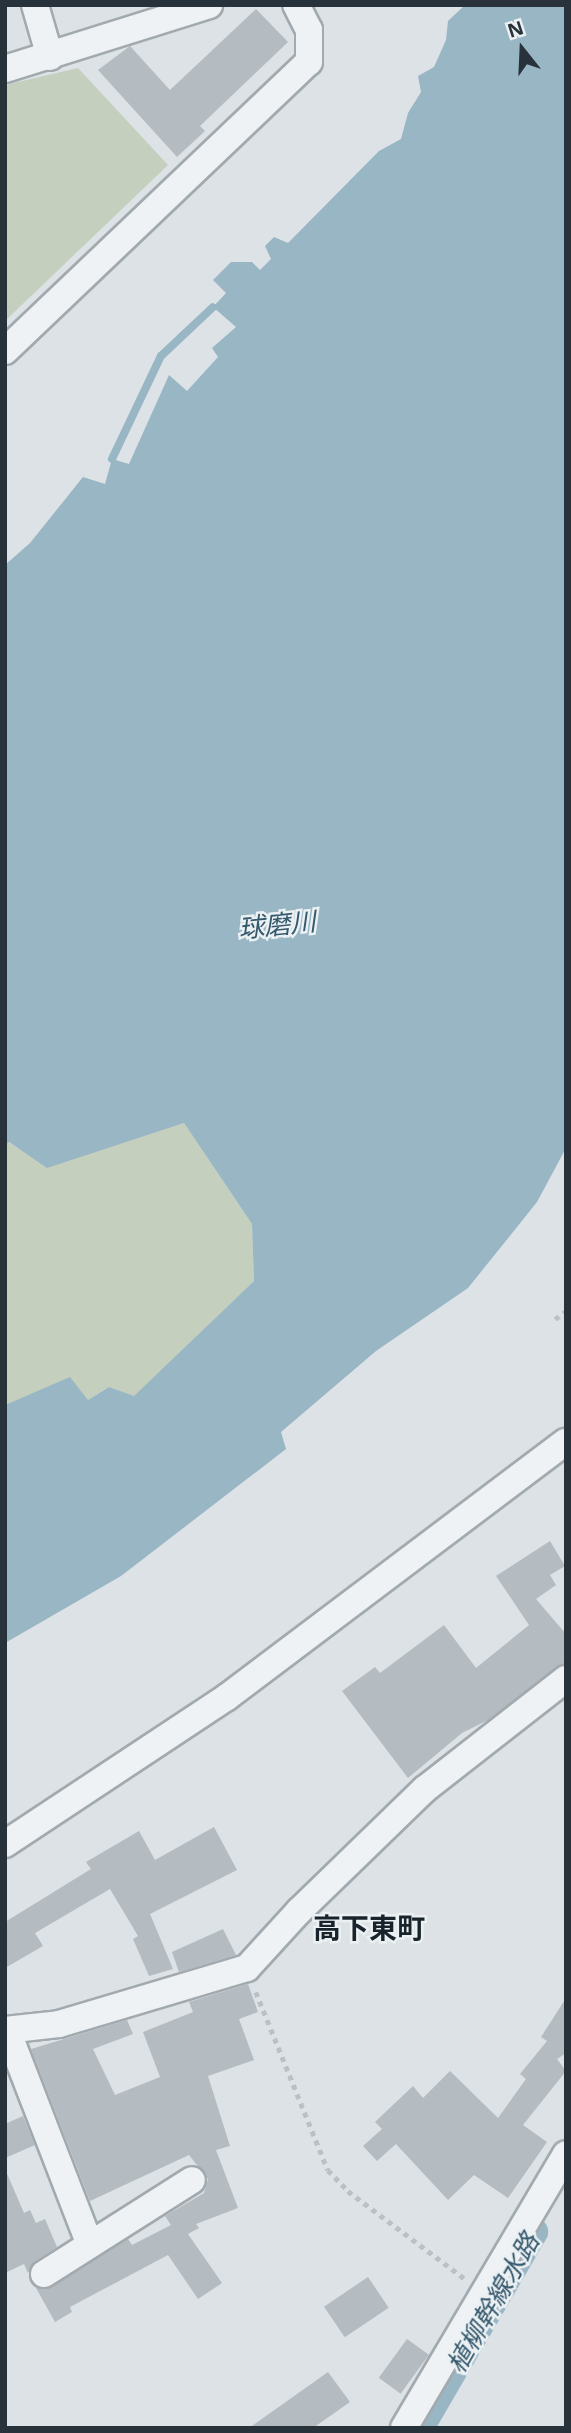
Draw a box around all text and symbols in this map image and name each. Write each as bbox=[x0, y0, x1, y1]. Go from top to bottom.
north arrow bbox=[487, 14, 557, 84]
text: N bbox=[504, 14, 527, 44]
water label: 球磨川 bbox=[237, 905, 317, 945]
district label: 高下東町 bbox=[313, 1910, 425, 1944]
water label: 植柳幹線水路 bbox=[440, 2228, 546, 2378]

